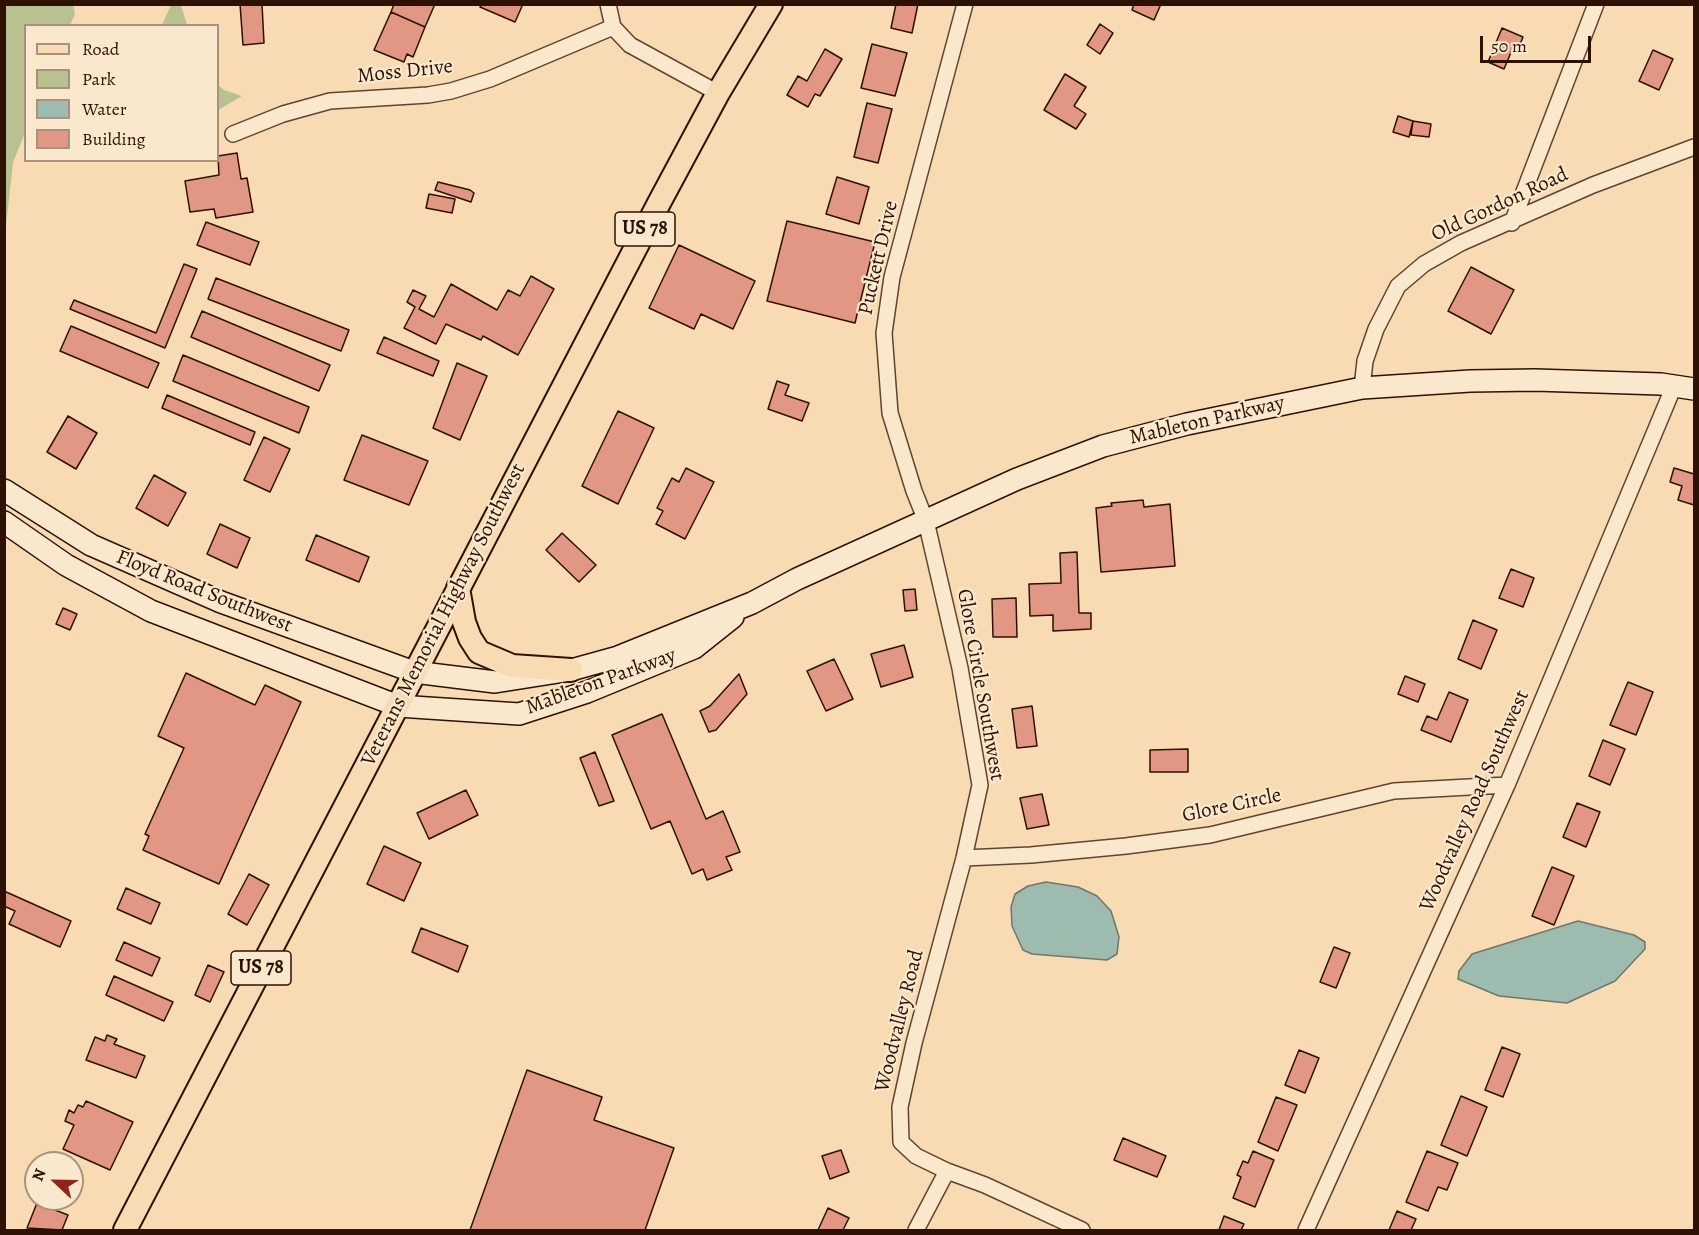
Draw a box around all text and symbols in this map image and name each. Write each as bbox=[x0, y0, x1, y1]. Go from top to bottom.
legend bbox=[24, 24, 219, 162]
scale bar bbox=[1483, 24, 1594, 62]
text: 50 m bbox=[1491, 34, 1527, 58]
text: Road bbox=[82, 37, 119, 61]
street label: Moss Drive bbox=[356, 54, 454, 90]
text: Park bbox=[82, 67, 116, 91]
text: Water bbox=[82, 97, 127, 121]
text: Building bbox=[82, 127, 146, 151]
street label: Old Gordon Road bbox=[1428, 162, 1572, 248]
street label: Puckett Drive bbox=[854, 198, 904, 318]
road number: US 78 bbox=[615, 212, 675, 246]
street label: Mableton Parkway bbox=[1127, 391, 1287, 451]
street label: Veterans Memorial Highway Southwest bbox=[356, 459, 532, 771]
street label: Floyd Road Southwest bbox=[112, 545, 296, 639]
street label: Glore Circle Southwest bbox=[951, 587, 1009, 783]
street label: Mableton Parkway bbox=[522, 643, 680, 721]
street label: Woodvalley Road Southwest bbox=[1415, 686, 1535, 916]
street label: Glore Circle bbox=[1180, 783, 1284, 829]
street label: Woodvalley Road bbox=[870, 947, 930, 1095]
road number: US 78 bbox=[231, 951, 291, 985]
north arrow bbox=[24, 1151, 84, 1211]
text: N bbox=[27, 1165, 52, 1185]

